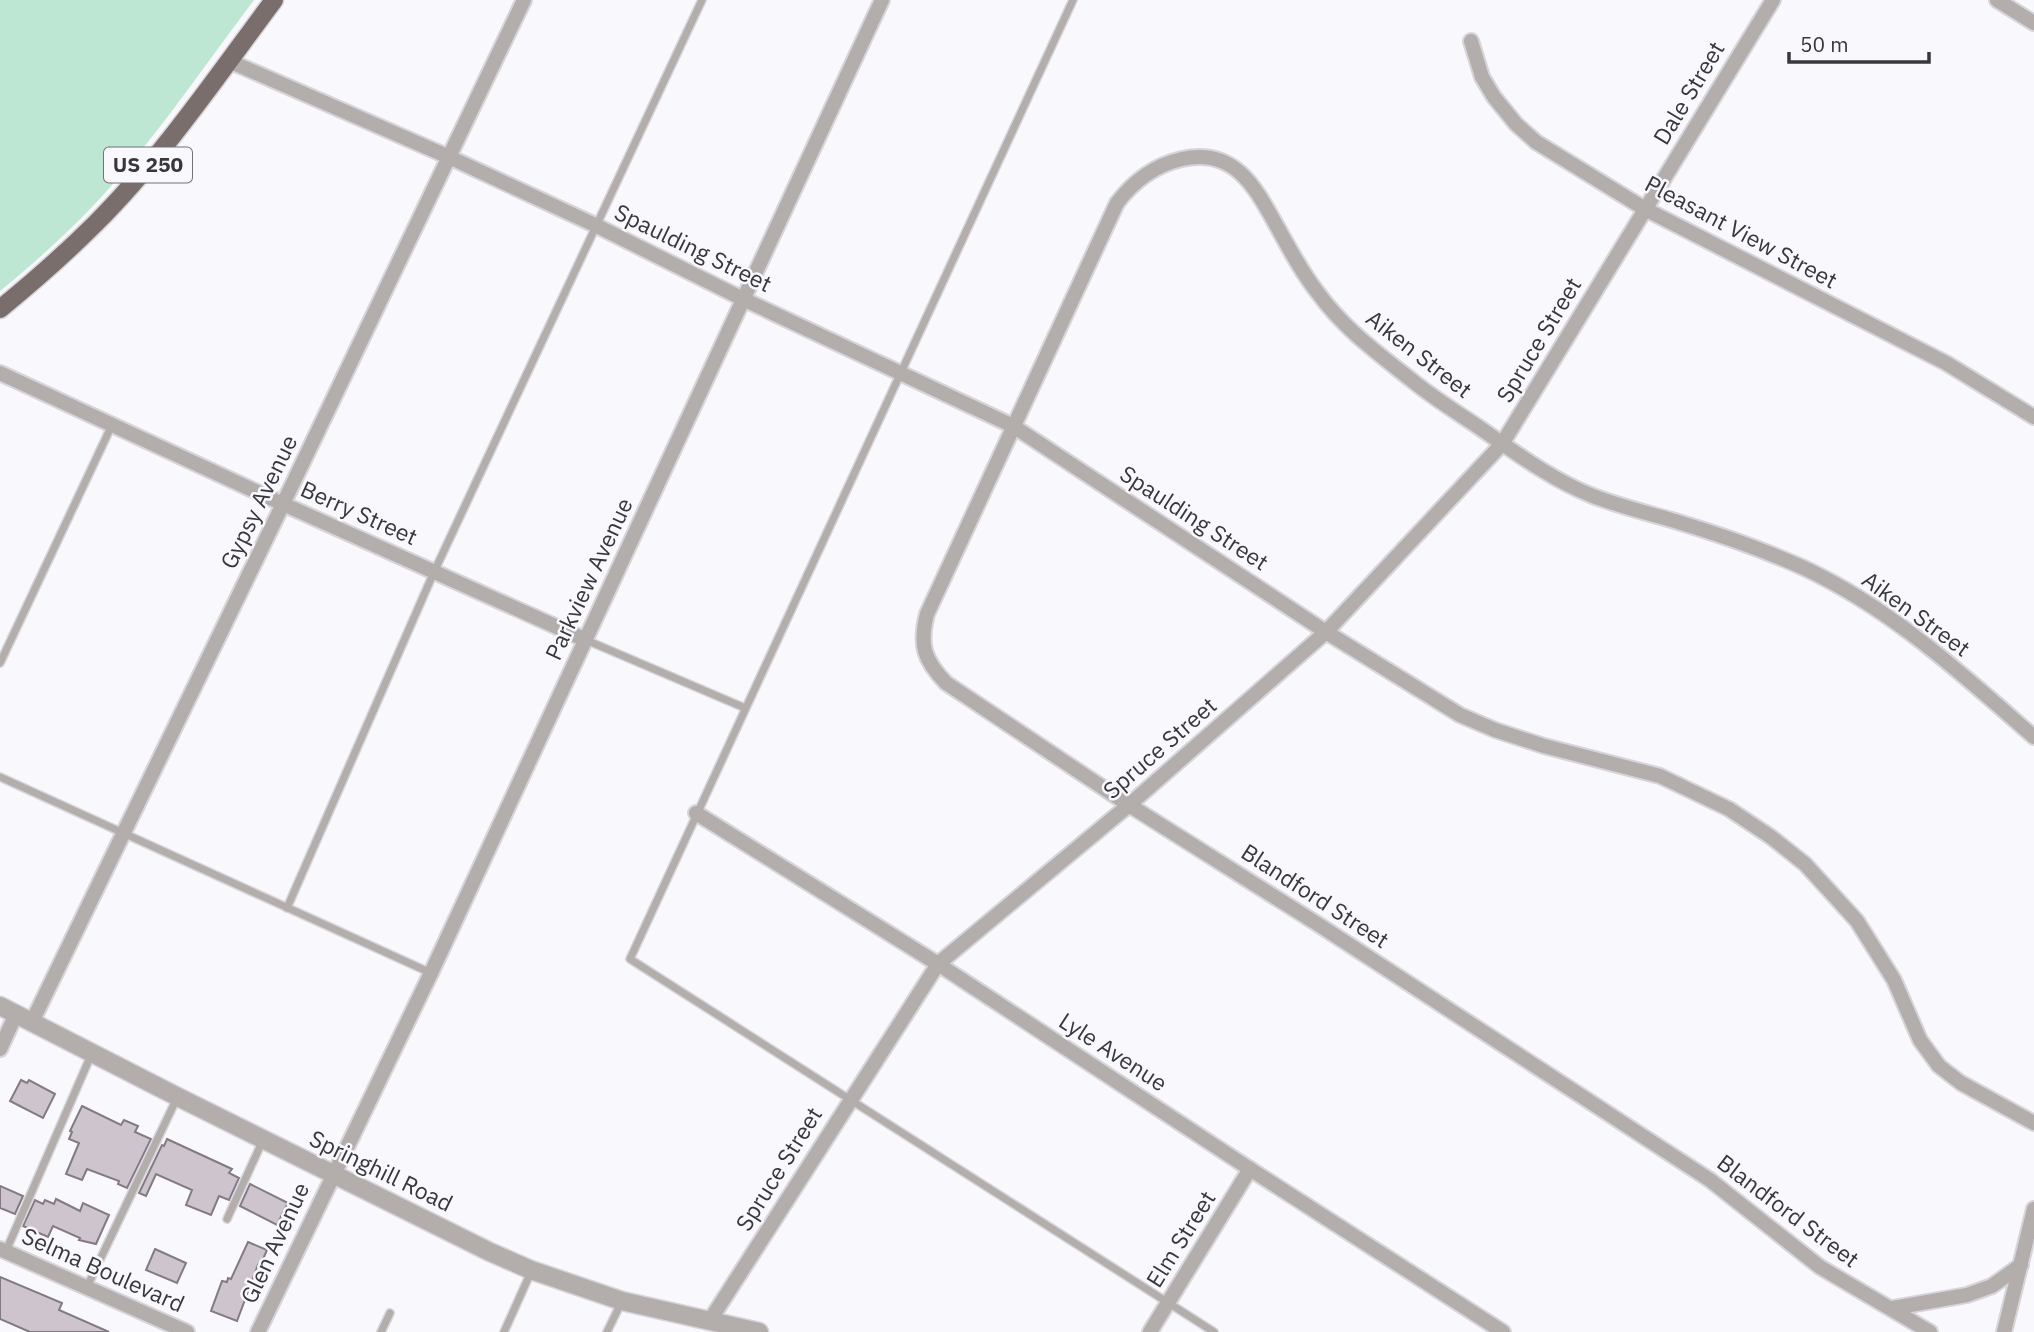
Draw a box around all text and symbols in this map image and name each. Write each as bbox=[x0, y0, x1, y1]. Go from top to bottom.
scale bar bbox=[1789, 21, 1929, 65]
text: 50 m bbox=[1800, 30, 1849, 58]
street label: Dale Street bbox=[1646, 35, 1731, 150]
road number: US 250 bbox=[104, 148, 192, 182]
street label: Pleasant View Street bbox=[1640, 168, 1843, 295]
street label: Spaulding Street bbox=[610, 196, 777, 298]
street label: Spruce Street bbox=[1489, 271, 1587, 408]
street label: Aiken Street bbox=[1361, 302, 1479, 404]
street label: Gypsy Avenue bbox=[213, 430, 303, 573]
street label: Spaulding Street bbox=[1115, 458, 1274, 576]
street label: Berry Street bbox=[296, 473, 422, 551]
street label: Parkview Avenue bbox=[537, 493, 639, 665]
street label: Aiken Street bbox=[1857, 564, 1977, 662]
street label: Spruce Street bbox=[1096, 690, 1222, 805]
street label: Blandford Street bbox=[1236, 836, 1395, 954]
street label: Lyle Avenue bbox=[1054, 1005, 1173, 1097]
street label: Spruce Street bbox=[728, 1101, 828, 1236]
street label: Springhill Road bbox=[305, 1123, 458, 1218]
street label: Blandford Street bbox=[1712, 1147, 1866, 1273]
street label: Glen Avenue bbox=[233, 1177, 315, 1308]
street label: Elm Street bbox=[1139, 1185, 1222, 1292]
street label: Selma Boulevard bbox=[17, 1220, 189, 1318]

